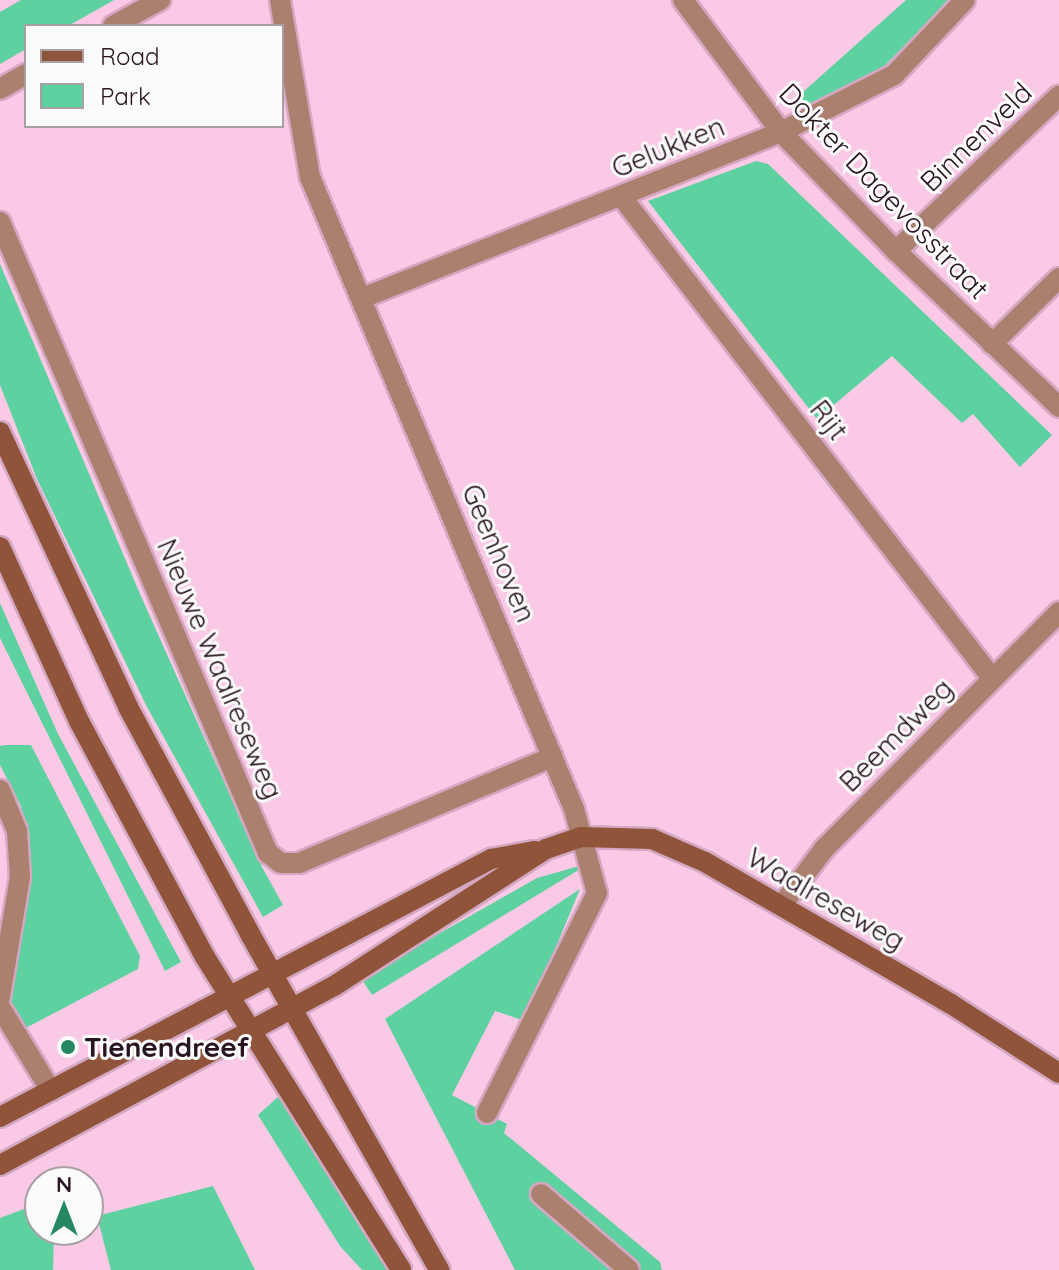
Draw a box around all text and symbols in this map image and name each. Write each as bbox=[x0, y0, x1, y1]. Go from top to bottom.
legend bbox=[24, 24, 284, 128]
text: Road bbox=[100, 41, 160, 71]
street label: Dokter Dagevosstraat bbox=[772, 76, 996, 306]
street label: Binnenveld bbox=[913, 76, 1039, 198]
text: Park bbox=[100, 81, 151, 111]
street label: Gelukken bbox=[607, 109, 729, 185]
street label: Rijt bbox=[803, 393, 855, 447]
street label: Geenhoven bbox=[455, 479, 543, 627]
street label: Nieuwe Waalreseweg bbox=[150, 534, 290, 804]
street label: Beemdweg bbox=[832, 671, 960, 799]
street label: Waalreseweg bbox=[741, 840, 911, 958]
place label: Tienendreef bbox=[84, 1030, 249, 1064]
marker: Tienendreef bbox=[59, 1038, 77, 1056]
north arrow bbox=[24, 1166, 104, 1246]
text: N bbox=[56, 1170, 72, 1198]

